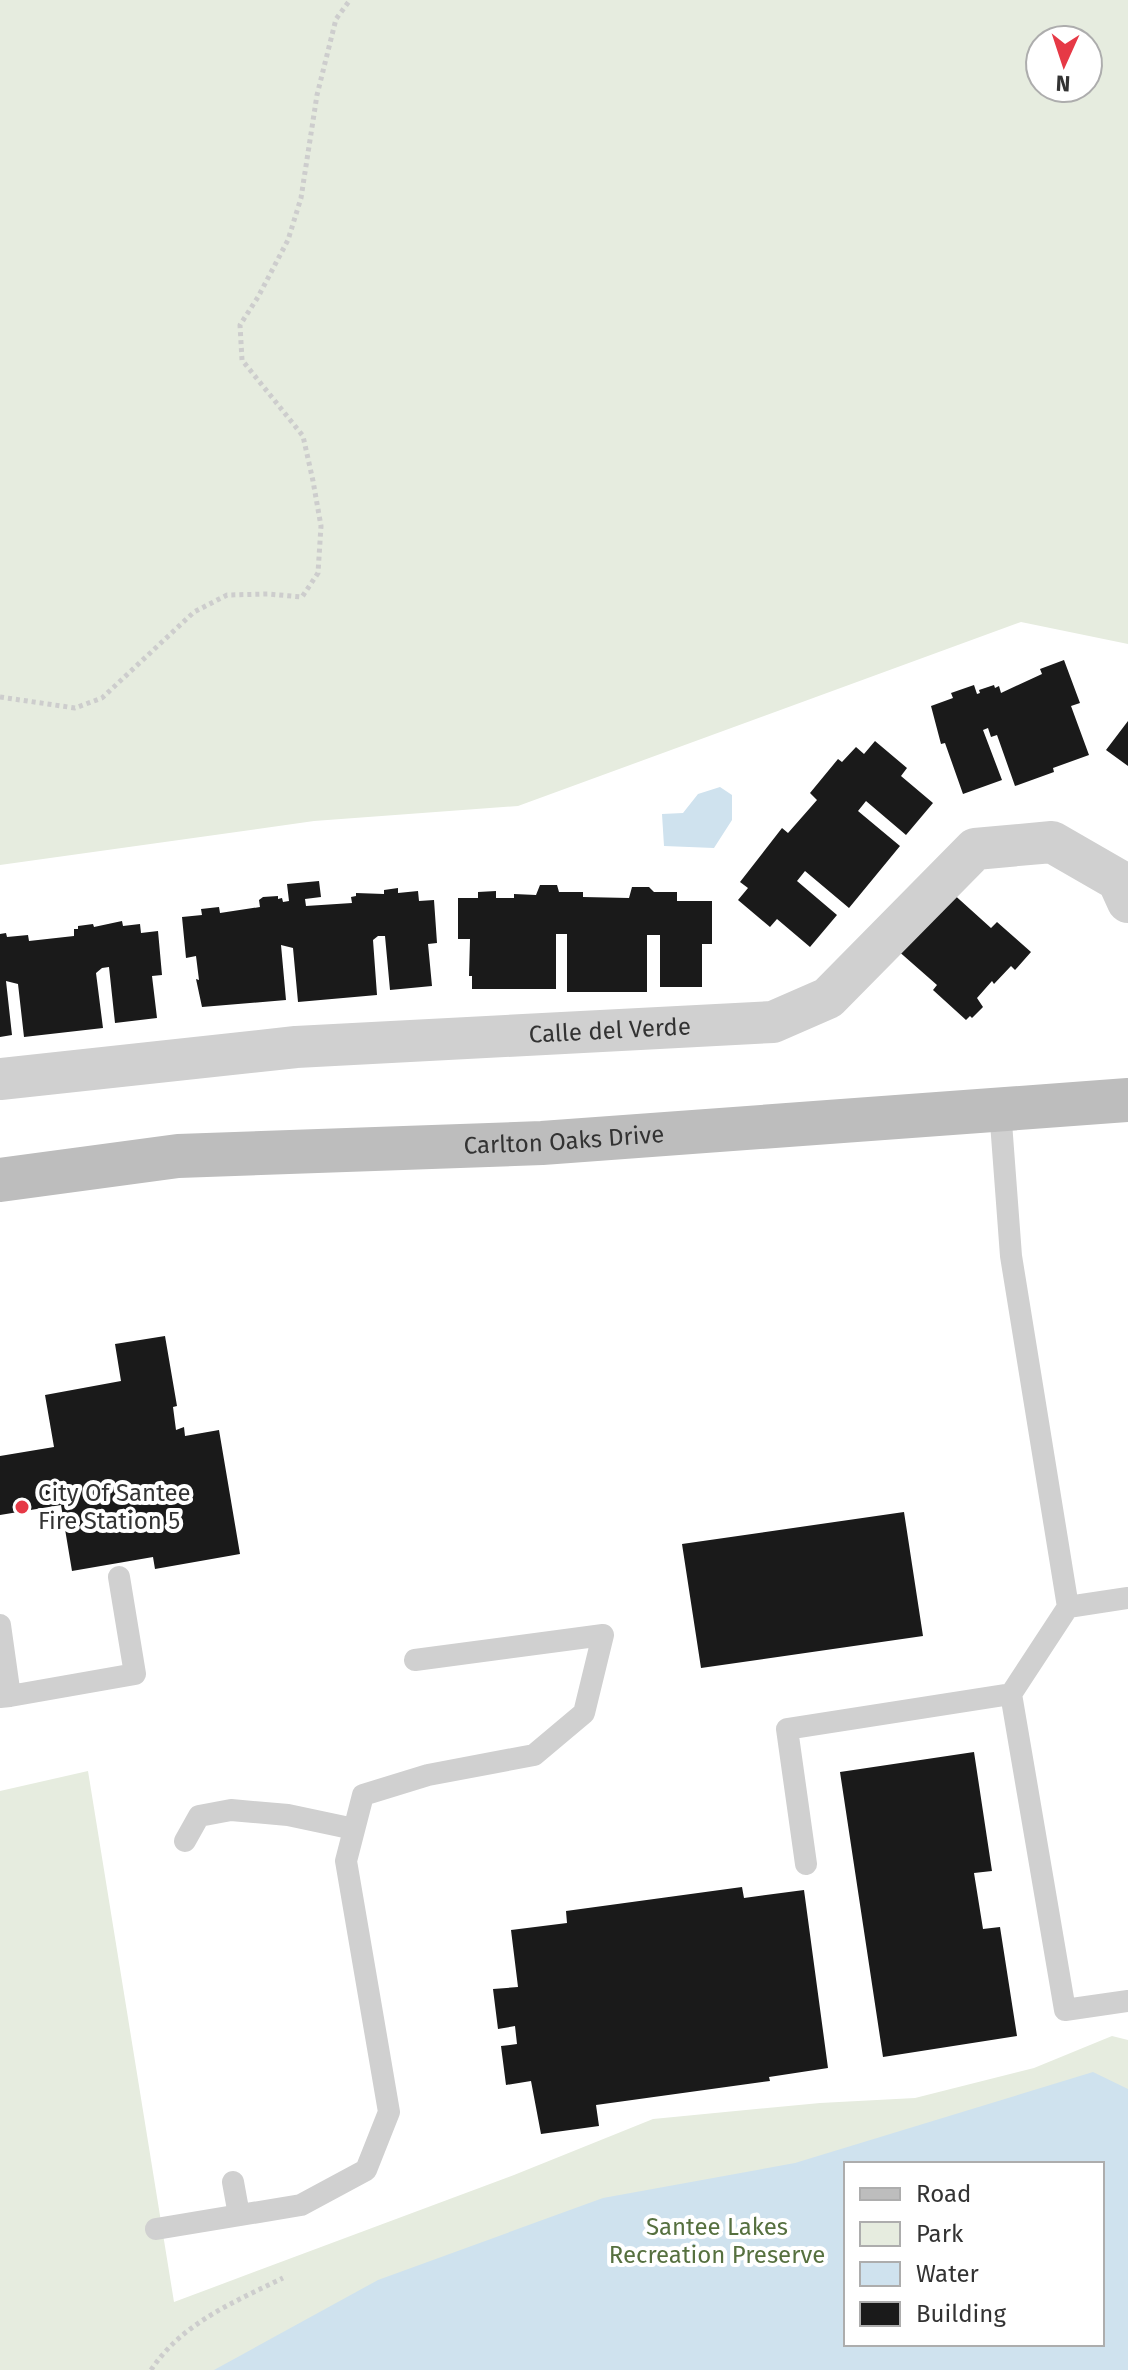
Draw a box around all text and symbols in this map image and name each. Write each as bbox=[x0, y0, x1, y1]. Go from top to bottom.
north arrow bbox=[1024, 24, 1104, 104]
text: N bbox=[1055, 70, 1071, 97]
street label: Calle del Verde bbox=[528, 1012, 692, 1049]
street label: Carlton Oaks Drive bbox=[463, 1120, 665, 1160]
place label: City Of Santee Fire Station 5 bbox=[38, 1479, 191, 1535]
marker: City Of Santee Fire Station 5 bbox=[13, 1498, 31, 1516]
legend bbox=[844, 2162, 1104, 2346]
text: Road bbox=[916, 2180, 971, 2208]
park label: Santee Lakes Recreation Preserve bbox=[609, 2213, 825, 2269]
text: Park bbox=[916, 2220, 964, 2248]
text: Water bbox=[916, 2260, 980, 2288]
text: Building bbox=[916, 2300, 1006, 2328]

